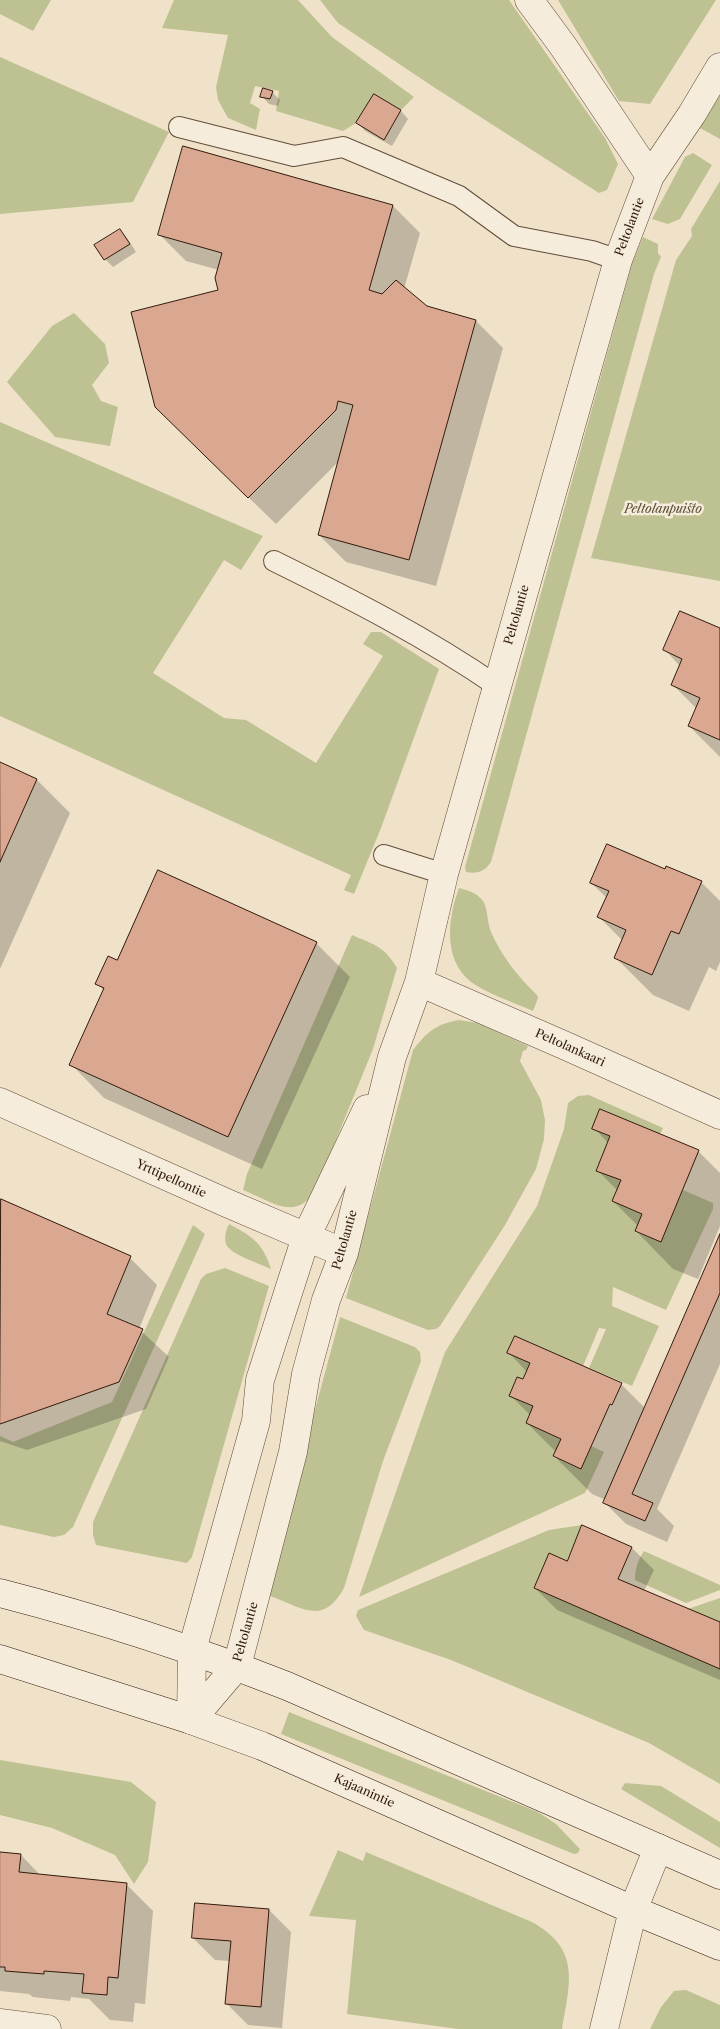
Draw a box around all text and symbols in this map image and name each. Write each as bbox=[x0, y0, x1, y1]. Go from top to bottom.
street label: Peltolantie bbox=[612, 196, 648, 258]
park label: Peltolanpuisto bbox=[624, 503, 702, 517]
street label: Peltolantie bbox=[502, 583, 532, 647]
street label: Peltolankaari bbox=[533, 1026, 607, 1070]
street label: Yrttipellontie bbox=[134, 1157, 208, 1201]
street label: Peltolantie bbox=[330, 1208, 360, 1272]
street label: Peltolantie bbox=[231, 1600, 261, 1664]
street label: Kajaanintie bbox=[331, 1771, 397, 1811]

